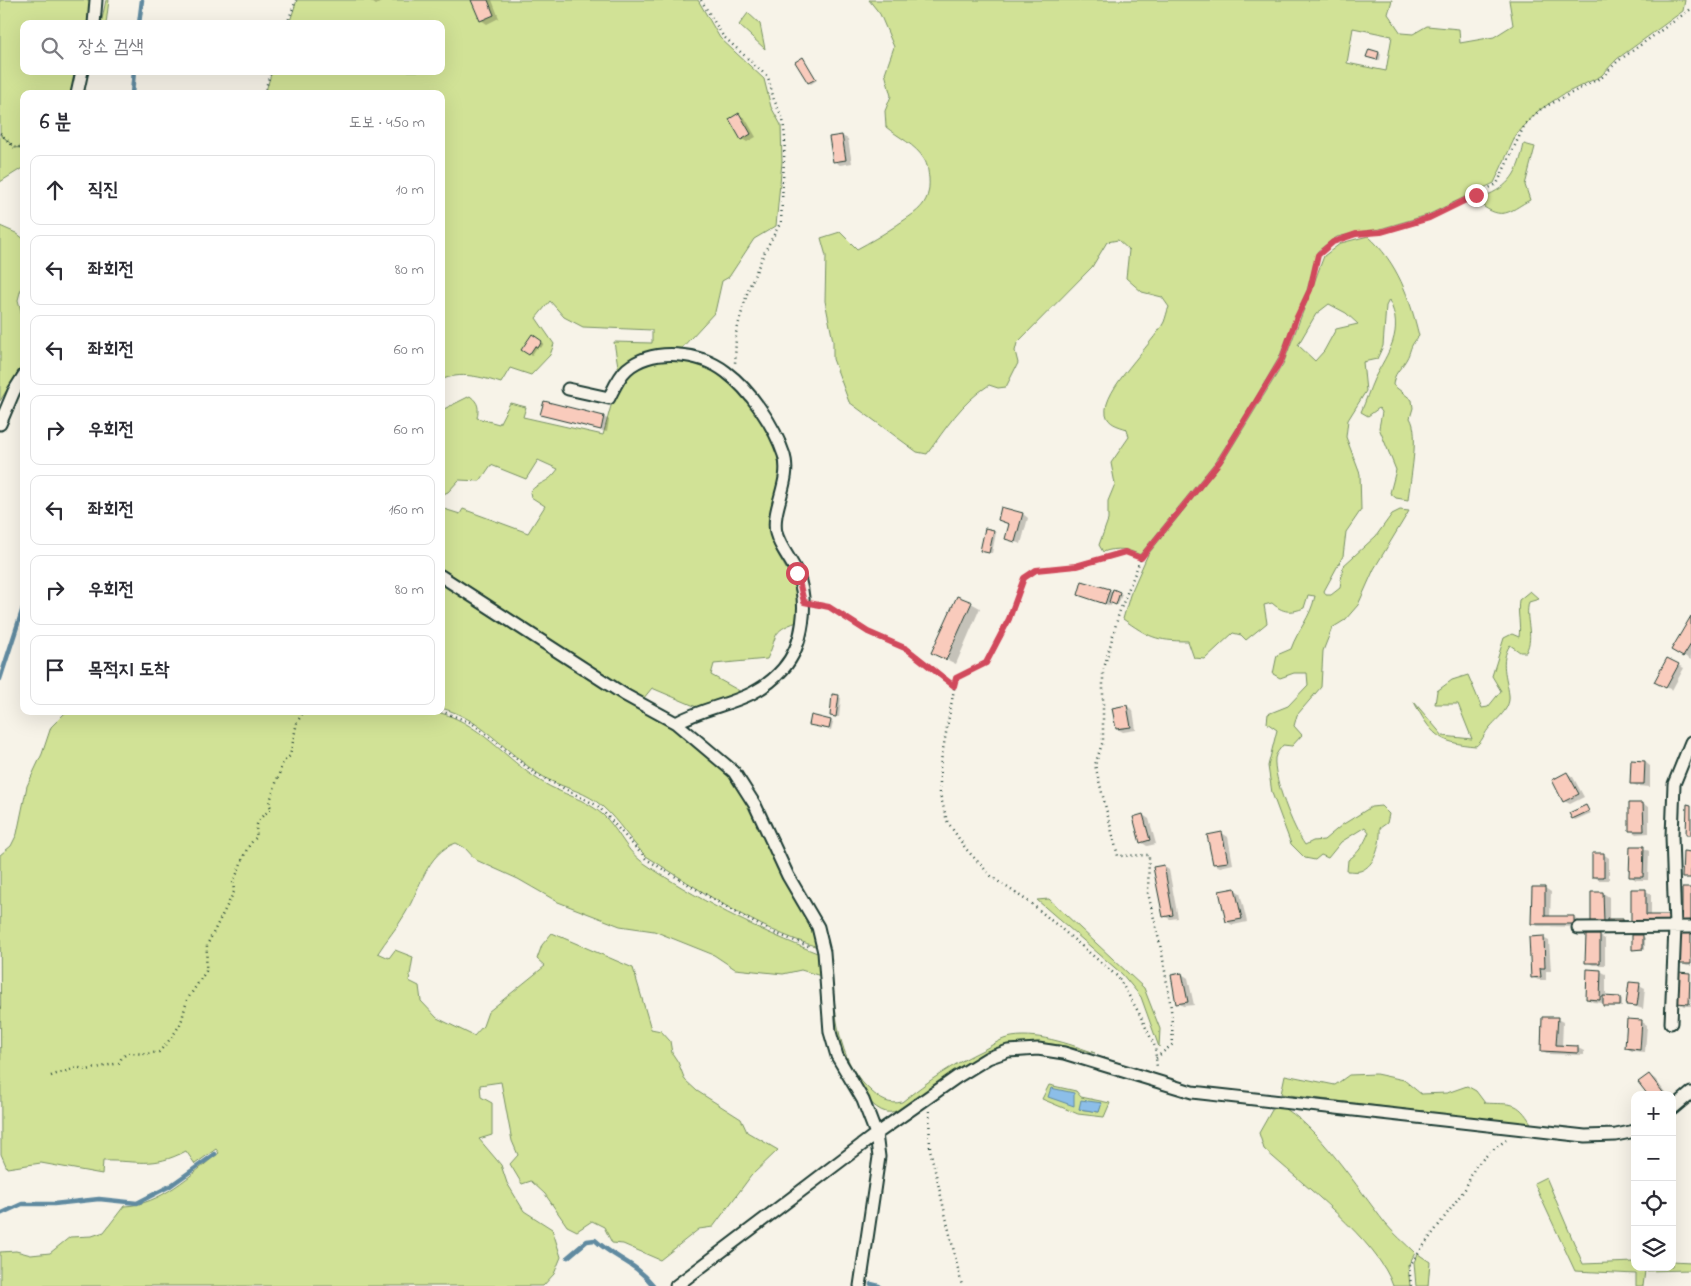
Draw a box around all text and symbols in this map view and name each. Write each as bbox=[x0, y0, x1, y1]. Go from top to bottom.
search box bbox=[20, 20, 445, 75]
icon: search bbox=[38, 34, 66, 62]
text: 장소 검색 bbox=[78, 34, 144, 61]
text: 6 분 bbox=[40, 108, 71, 138]
text: 도보 · 450 m bbox=[349, 111, 425, 135]
icon: ahead bbox=[41, 176, 69, 204]
text: 직진 bbox=[88, 177, 119, 204]
text: 10 m bbox=[396, 178, 424, 202]
route end bbox=[1465, 184, 1488, 207]
icon: left bbox=[41, 256, 69, 284]
text: 좌회전 bbox=[88, 257, 134, 284]
text: 80 m bbox=[395, 258, 424, 282]
icon: left bbox=[41, 336, 69, 364]
text: 좌회전 bbox=[88, 337, 134, 364]
text: 60 m bbox=[394, 338, 424, 362]
icon: right bbox=[41, 416, 69, 444]
text: 우회전 bbox=[88, 417, 134, 444]
text: 60 m bbox=[394, 418, 424, 442]
icon: left bbox=[41, 496, 69, 524]
text: 좌회전 bbox=[88, 497, 134, 524]
text: 160 m bbox=[389, 498, 424, 522]
route start bbox=[786, 562, 809, 585]
icon: right bbox=[41, 576, 69, 604]
text: 우회전 bbox=[88, 577, 134, 604]
text: 80 m bbox=[395, 578, 424, 602]
icon: arrive bbox=[41, 656, 69, 684]
text: 목적지 도착 bbox=[88, 657, 169, 684]
map controls bbox=[1631, 1091, 1676, 1271]
button: + bbox=[1631, 1091, 1676, 1136]
button: − bbox=[1631, 1136, 1676, 1181]
button: locate bbox=[1631, 1181, 1676, 1226]
button: layers bbox=[1631, 1226, 1676, 1271]

